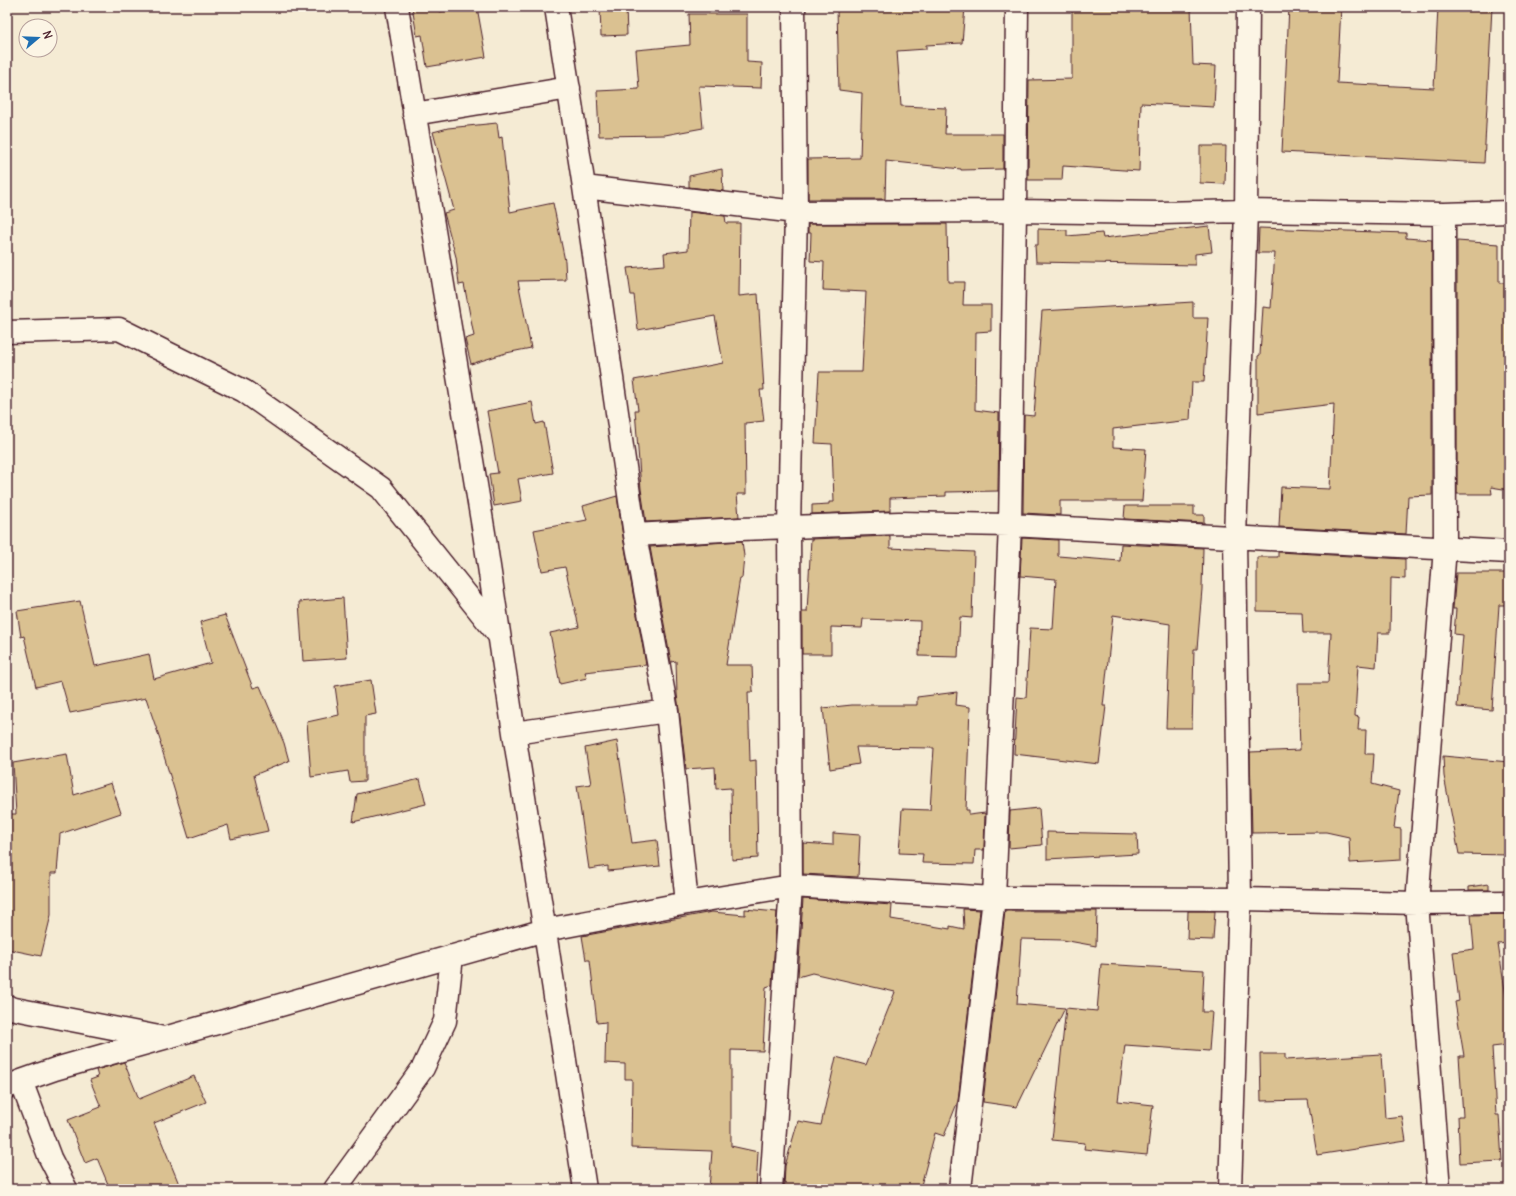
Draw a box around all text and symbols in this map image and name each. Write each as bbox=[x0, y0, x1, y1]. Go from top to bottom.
north arrow bbox=[18, 18, 58, 58]
text: N bbox=[40, 29, 55, 41]

